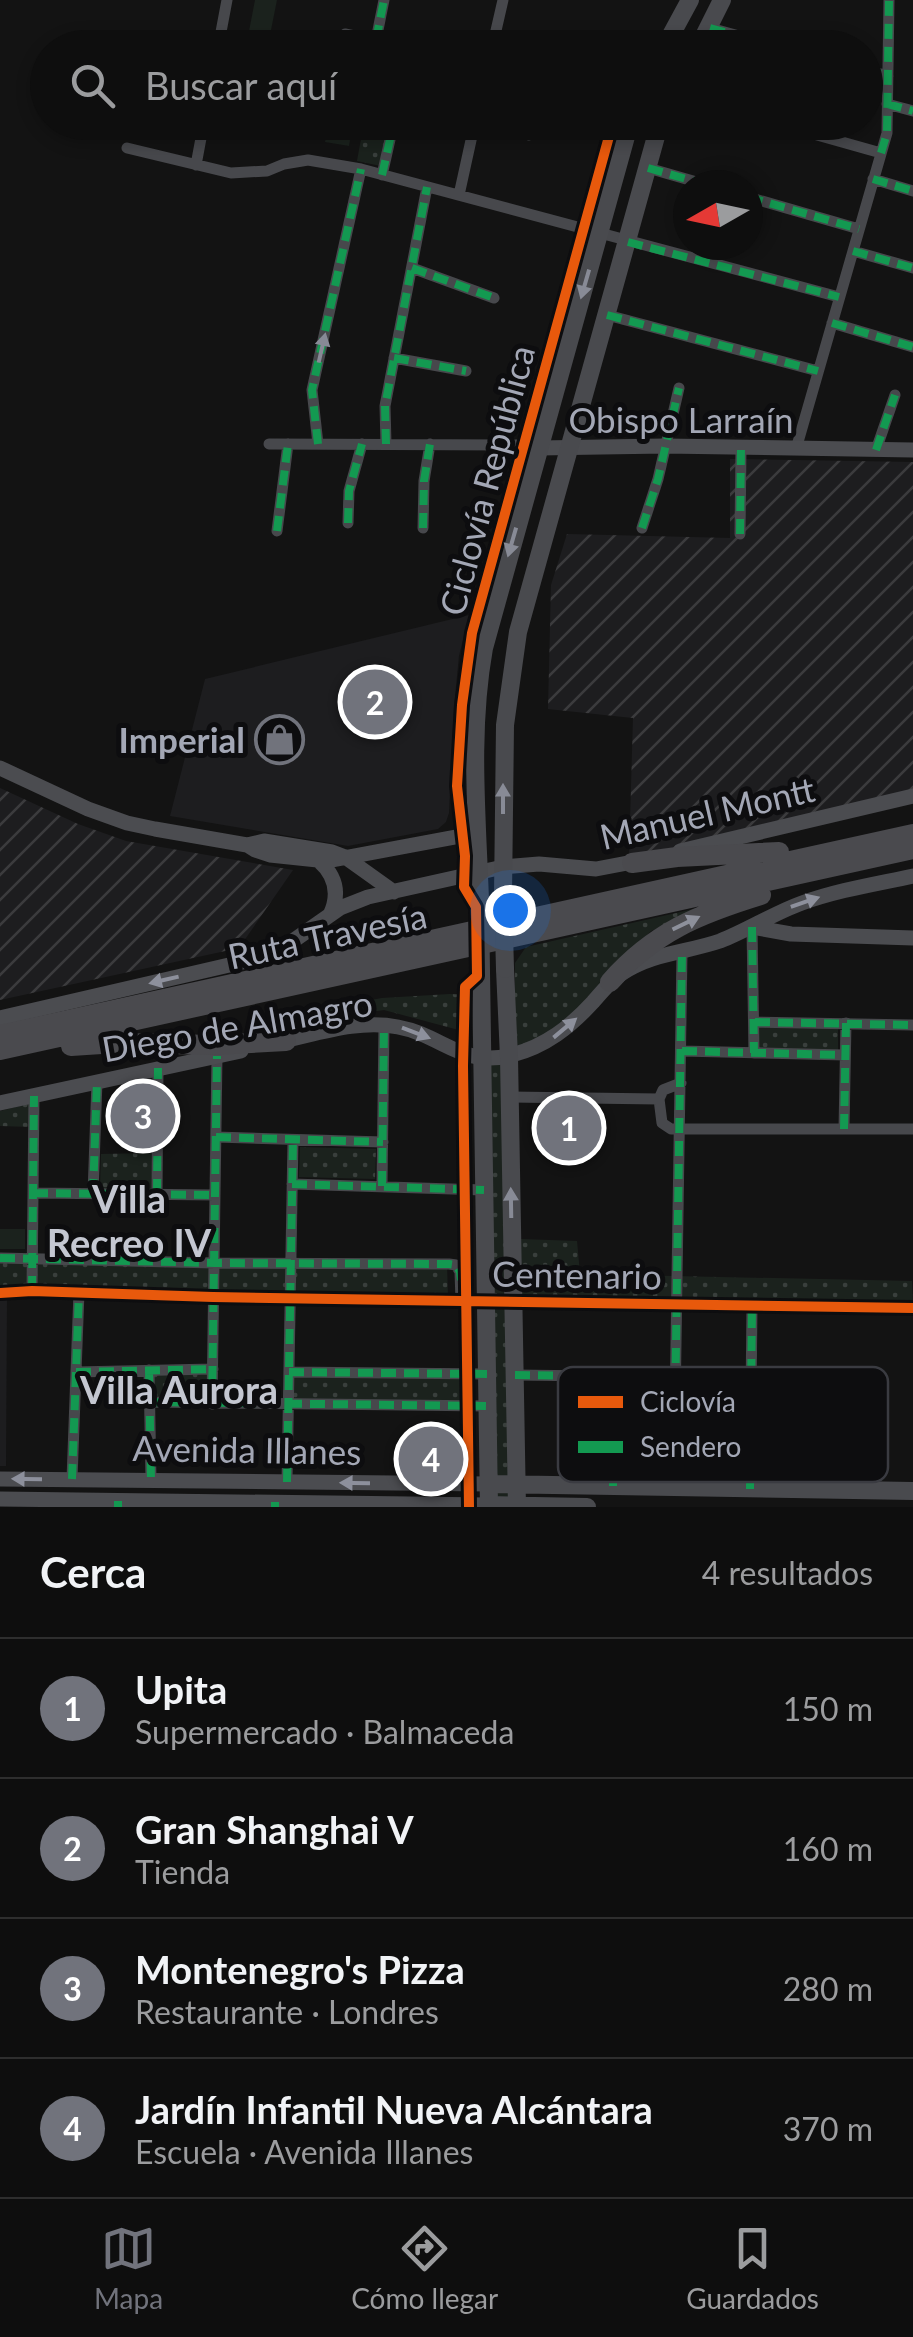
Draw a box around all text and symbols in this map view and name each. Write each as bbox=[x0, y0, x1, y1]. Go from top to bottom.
search box bbox=[30, 30, 883, 140]
icon: search bbox=[65, 58, 120, 113]
text: Buscar aquí bbox=[145, 62, 337, 108]
north arrow bbox=[673, 170, 763, 260]
one-way arrow bbox=[577, 269, 592, 300]
one-way arrow bbox=[314, 332, 330, 363]
street label: Ciclovía República bbox=[430, 340, 542, 620]
street label: Obispo Larraín bbox=[568, 398, 794, 440]
one-way arrow bbox=[504, 527, 519, 558]
pin: 2 bbox=[342, 664, 408, 740]
shop icon: Imperial bbox=[254, 713, 306, 765]
place label: Imperial bbox=[119, 718, 245, 760]
street label: Manuel Montt bbox=[596, 767, 819, 857]
one-way arrow bbox=[495, 782, 511, 814]
your location bbox=[485, 885, 536, 936]
street label: Ruta Travesía bbox=[224, 893, 430, 977]
one-way arrow bbox=[790, 894, 820, 909]
one-way arrow bbox=[672, 914, 701, 931]
one-way arrow bbox=[148, 973, 179, 989]
street label: Diego de Almagro bbox=[98, 981, 376, 1069]
one-way arrow bbox=[553, 1018, 578, 1039]
one-way arrow bbox=[401, 1026, 431, 1042]
pin: 3 bbox=[110, 1078, 176, 1154]
pin: 1 bbox=[536, 1090, 602, 1166]
district label: Villa Recreo IV bbox=[47, 1175, 212, 1265]
one-way arrow bbox=[503, 1186, 519, 1218]
street label: Centenario bbox=[492, 1252, 662, 1296]
district label: Villa Aurora bbox=[79, 1366, 278, 1412]
legend bbox=[558, 1367, 888, 1482]
text: Ciclovía bbox=[640, 1384, 736, 1418]
pin: 4 bbox=[398, 1422, 464, 1496]
street label: Avenida Illanes bbox=[132, 1426, 362, 1472]
text: Sendero bbox=[640, 1429, 741, 1463]
one-way arrow bbox=[11, 1471, 43, 1487]
one-way arrow bbox=[338, 1474, 370, 1490]
text: Cerca bbox=[40, 1547, 146, 1597]
text: 4 resultados bbox=[702, 1553, 873, 1592]
text: Upita bbox=[135, 1666, 227, 1712]
text: 1 bbox=[63, 1689, 82, 1728]
text: 150 m bbox=[783, 1689, 873, 1728]
text: Supermercado · Balmaceda bbox=[135, 1712, 514, 1751]
text: Gran Shanghai V bbox=[135, 1806, 414, 1852]
text: 2 bbox=[63, 1829, 82, 1868]
text: 160 m bbox=[783, 1829, 873, 1868]
text: Tienda bbox=[135, 1852, 230, 1891]
text: Montenegro's Pizza bbox=[135, 1946, 465, 1992]
text: 3 bbox=[63, 1969, 82, 2008]
text: 280 m bbox=[783, 1969, 873, 2008]
text: Restaurante · Londres bbox=[135, 1992, 439, 2031]
text: Jardín Infantil Nueva Alcántara bbox=[135, 2086, 653, 2132]
text: 4 bbox=[63, 2109, 82, 2148]
text: 370 m bbox=[783, 2109, 873, 2148]
text: Escuela · Avenida Illanes bbox=[135, 2132, 473, 2171]
tab: Mapa bbox=[94, 2221, 163, 2315]
tab: Cómo llegar bbox=[351, 2221, 498, 2315]
tab: Guardados bbox=[686, 2221, 819, 2315]

